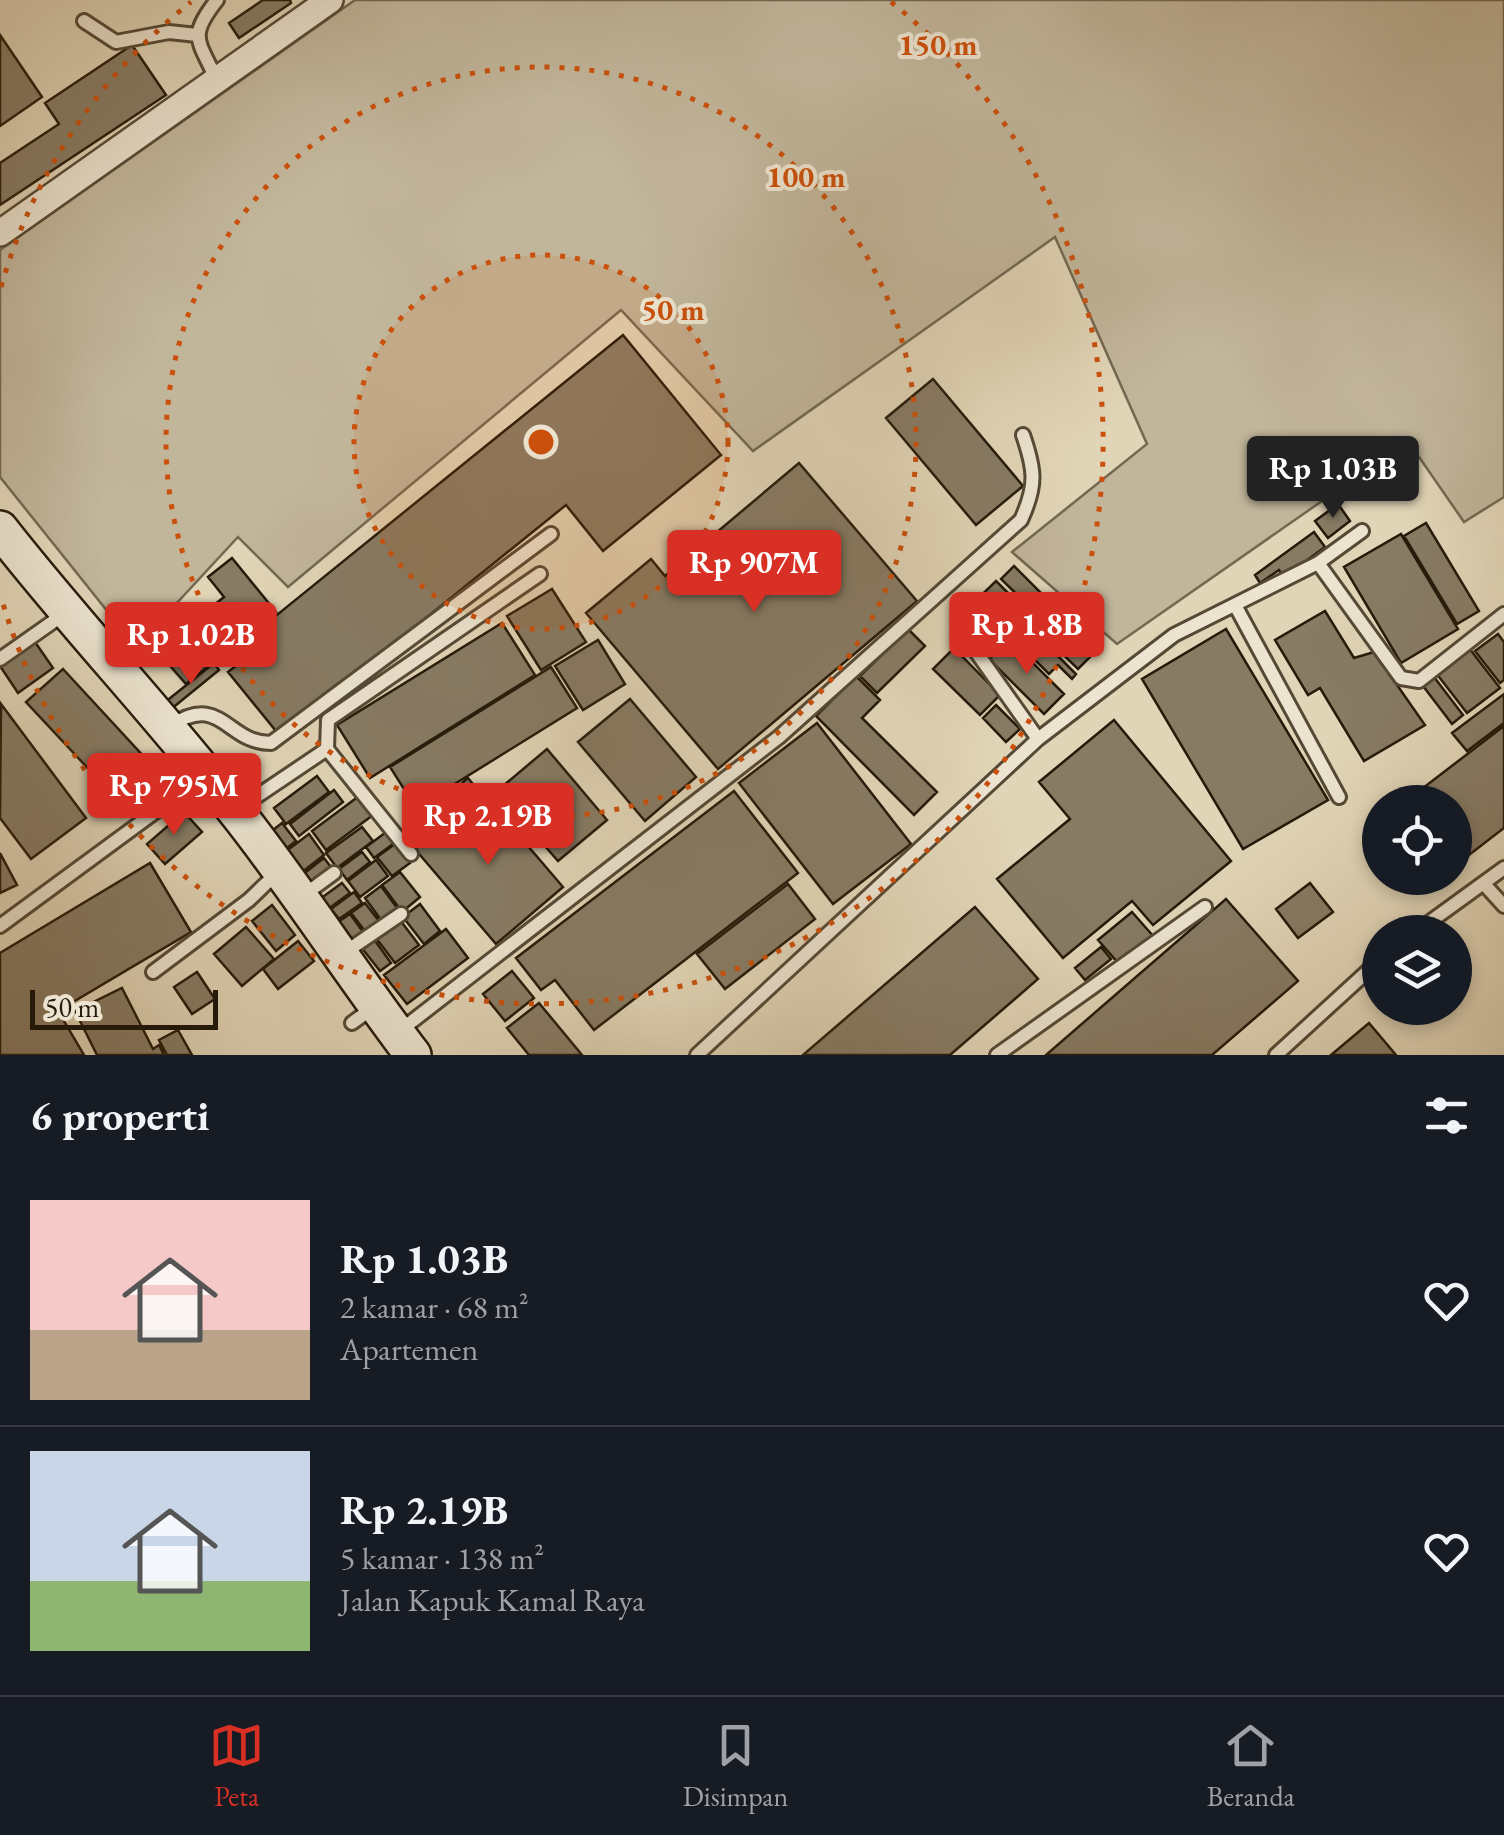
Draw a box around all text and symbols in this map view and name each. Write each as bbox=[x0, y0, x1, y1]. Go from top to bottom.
text: 150 m bbox=[899, 25, 977, 64]
text: 100 m bbox=[767, 157, 845, 196]
text: 50 m bbox=[641, 290, 705, 329]
centre of rings bbox=[523, 424, 559, 460]
pin: Rp 1.03B bbox=[1230, 436, 1436, 521]
text: Rp 1.03B bbox=[1269, 447, 1397, 489]
pin: Rp 907M bbox=[662, 530, 846, 615]
text: Rp 907M bbox=[689, 541, 819, 583]
pin: Rp 1.8B bbox=[935, 592, 1119, 677]
pin: Rp 1.02B bbox=[88, 602, 294, 687]
text: Rp 1.8B bbox=[971, 603, 1083, 645]
text: Rp 1.02B bbox=[127, 613, 255, 655]
pin: Rp 795M bbox=[82, 753, 266, 838]
text: Rp 795M bbox=[109, 764, 239, 806]
pin: Rp 2.19B bbox=[385, 783, 591, 868]
map controls bbox=[1362, 785, 1472, 1025]
button: locate bbox=[1362, 785, 1472, 895]
text: Rp 2.19B bbox=[424, 794, 552, 836]
button: layers bbox=[1362, 915, 1472, 1025]
scale bar bbox=[30, 985, 218, 1030]
text: 50 m bbox=[45, 989, 99, 1025]
text: 6 properti bbox=[30, 1088, 210, 1143]
icon: filters bbox=[1419, 1088, 1474, 1143]
text: Rp 1.03B bbox=[340, 1231, 508, 1286]
icon: home bbox=[110, 1240, 230, 1360]
icon: heart bbox=[1419, 1273, 1474, 1328]
text: 2 kamar · 68 m² bbox=[340, 1286, 529, 1328]
text: Apartemen bbox=[340, 1328, 478, 1370]
text: Rp 2.19B bbox=[340, 1482, 508, 1537]
icon: home bbox=[110, 1491, 230, 1611]
icon: heart bbox=[1419, 1524, 1474, 1579]
text: 5 kamar · 138 m² bbox=[340, 1537, 544, 1579]
text: Jalan Kapuk Kamal Raya bbox=[340, 1579, 645, 1621]
tab: Peta bbox=[209, 1718, 264, 1814]
tab: Disimpan bbox=[683, 1718, 788, 1814]
tab: Beranda bbox=[1207, 1718, 1295, 1814]

